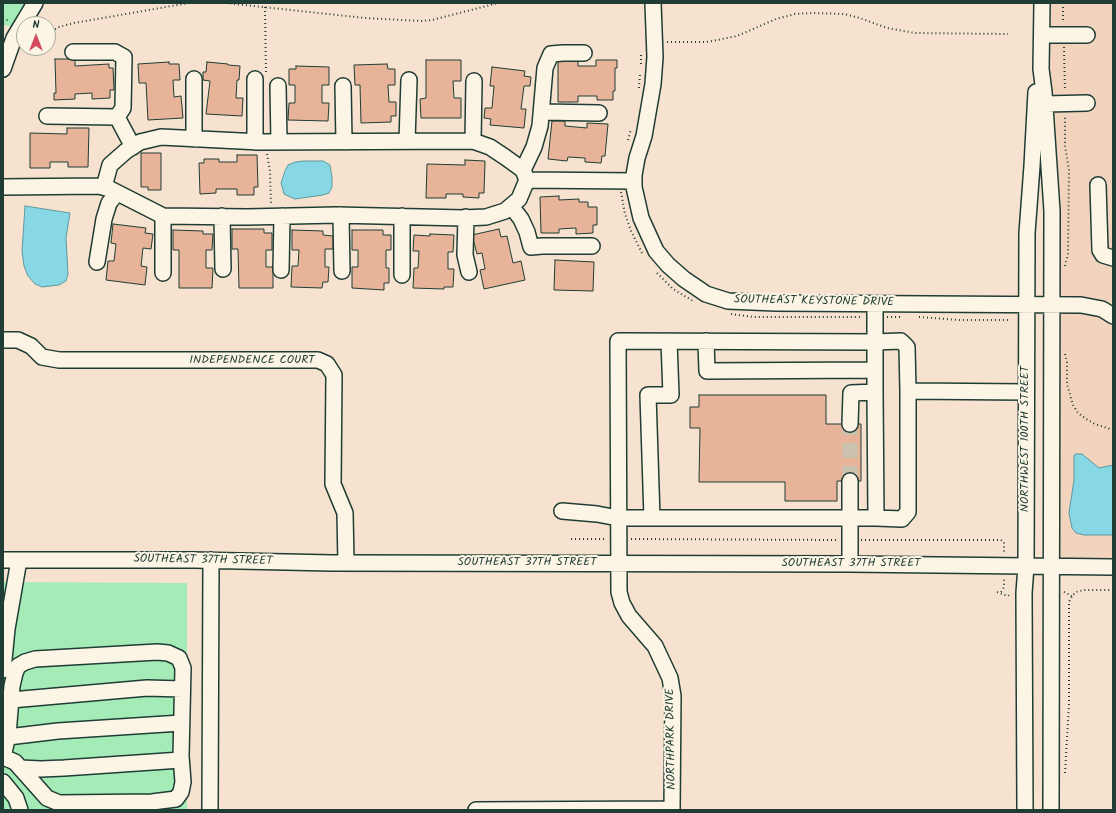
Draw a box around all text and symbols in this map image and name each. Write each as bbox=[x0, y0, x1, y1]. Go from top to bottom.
north arrow bbox=[16, 16, 56, 56]
text: N bbox=[33, 16, 39, 34]
street label: SOUTHEAST KEYSTONE DRIVE bbox=[734, 293, 894, 311]
street label: INDEPENDENCE COURT bbox=[189, 354, 315, 368]
street label: NORTHWEST 100TH STREET bbox=[1019, 366, 1033, 512]
street label: SOUTHEAST 37TH STREET bbox=[133, 553, 273, 569]
street label: SOUTHEAST 37TH STREET bbox=[457, 556, 597, 570]
street label: SOUTHEAST 37TH STREET bbox=[781, 557, 921, 571]
street label: NORTHPARK DRIVE bbox=[664, 688, 680, 790]

